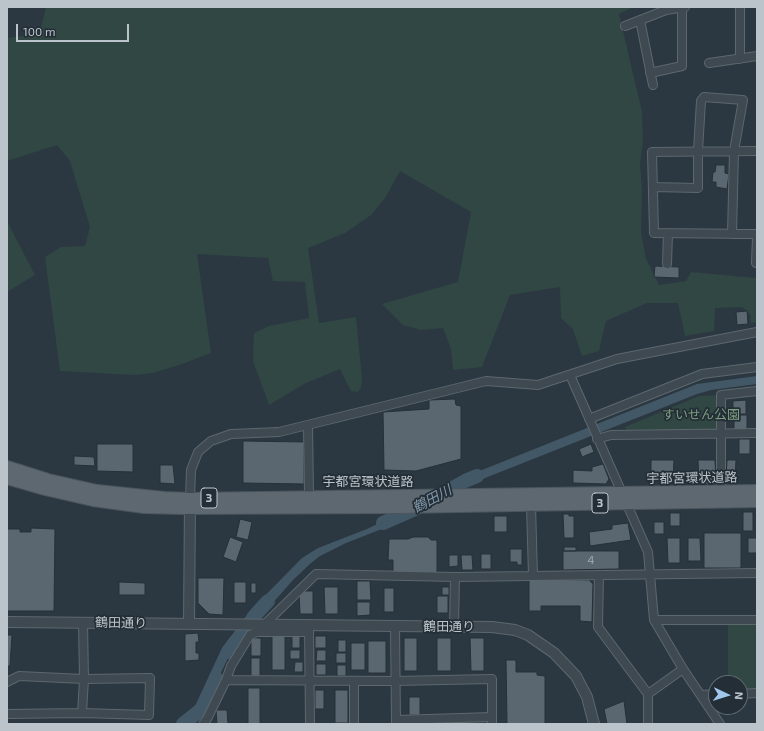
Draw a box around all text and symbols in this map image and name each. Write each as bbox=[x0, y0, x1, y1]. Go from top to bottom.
scale bar bbox=[18, 16, 131, 42]
text: 100 m bbox=[23, 24, 55, 38]
park label: すいせん公園 bbox=[662, 407, 740, 423]
street label: 宇都宮環状道路 bbox=[646, 469, 738, 487]
street label: 宇都宮環状道路 bbox=[323, 474, 413, 490]
water label: 鶴田川 bbox=[410, 482, 454, 516]
road number: 3 bbox=[201, 488, 217, 508]
road number: 3 bbox=[592, 493, 608, 513]
house number: ４ bbox=[586, 553, 596, 567]
street label: 鶴田通り bbox=[95, 615, 147, 631]
street label: 鶴田通り bbox=[423, 619, 475, 635]
north arrow bbox=[708, 675, 748, 715]
text: N bbox=[733, 691, 746, 700]

